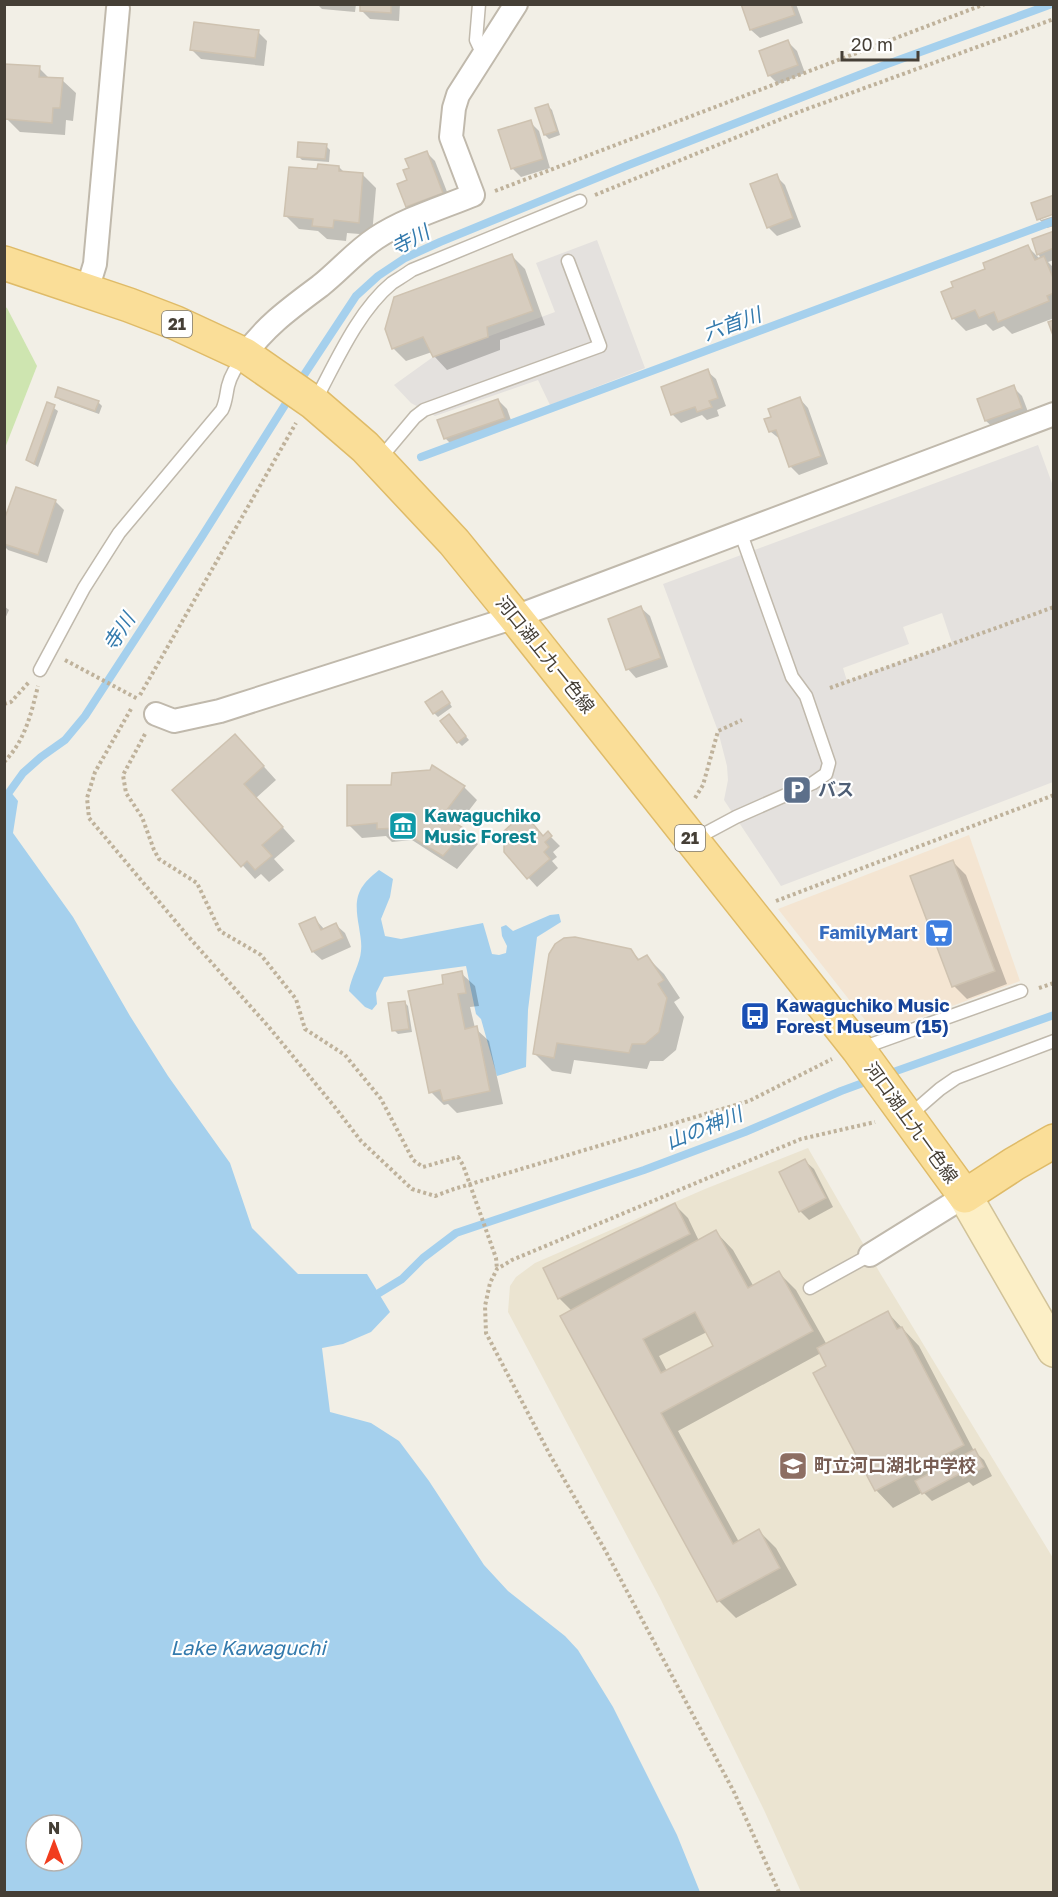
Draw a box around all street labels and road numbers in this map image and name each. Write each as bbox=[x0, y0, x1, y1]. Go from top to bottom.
road number: 21 bbox=[162, 311, 192, 337]
street label: 河口湖上九一色線 bbox=[492, 591, 600, 717]
road number: 21 bbox=[675, 825, 705, 851]
street label: 河口湖上九一色線 bbox=[861, 1058, 963, 1187]

